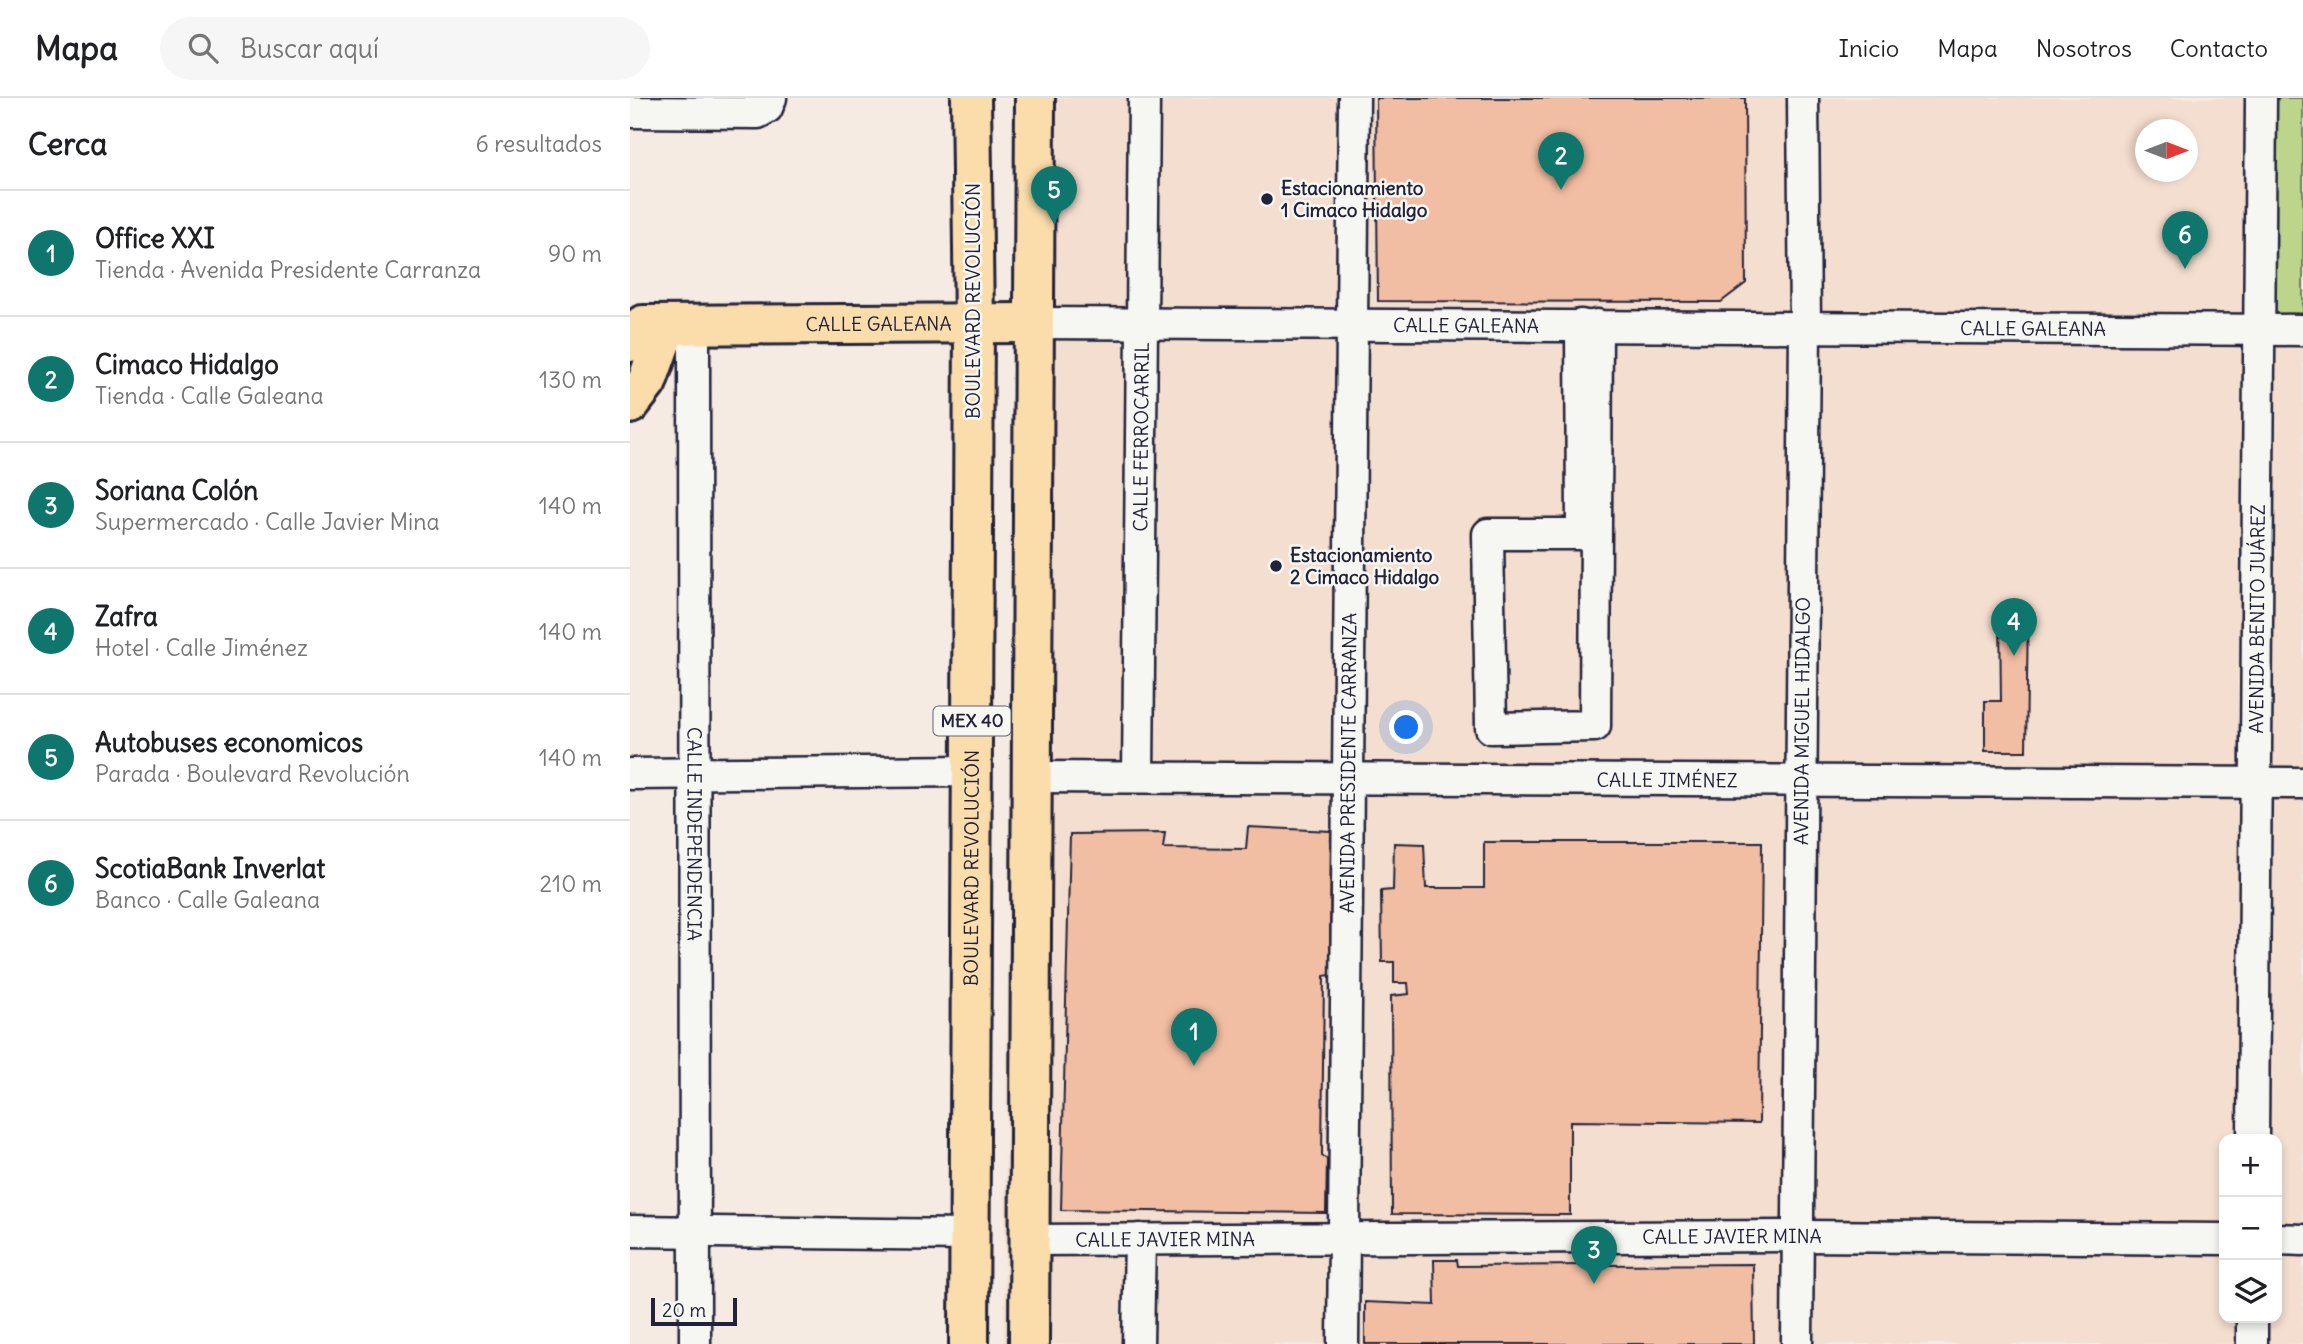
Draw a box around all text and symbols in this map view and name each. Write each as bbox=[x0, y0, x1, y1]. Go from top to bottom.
search box bbox=[160, 17, 650, 80]
text: Mapa bbox=[35, 27, 118, 69]
icon: search bbox=[184, 29, 222, 67]
text: Buscar aquí bbox=[240, 32, 379, 65]
text: Inicio bbox=[1839, 33, 1899, 63]
text: Mapa bbox=[1937, 33, 1998, 63]
text: Nosotros bbox=[2036, 33, 2132, 63]
text: Contacto bbox=[2170, 33, 2268, 63]
north arrow bbox=[2135, 119, 2198, 182]
text: Cerca bbox=[28, 125, 107, 163]
text: 6 resultados bbox=[475, 129, 602, 158]
pin: 2 bbox=[1538, 132, 1584, 190]
pin: 5 bbox=[1031, 166, 1077, 224]
place label: Estacionamiento 1 Cimaco Hidalgo bbox=[1281, 176, 1428, 222]
street label: BOULEVARD REVOLUCIÓN bbox=[961, 183, 985, 419]
marker: Estacionamiento 1 Cimaco Hidalgo bbox=[1259, 191, 1275, 207]
pin: 6 bbox=[2162, 211, 2208, 269]
text: Office XXI bbox=[95, 222, 215, 255]
text: 1 bbox=[46, 239, 56, 268]
text: 90 m bbox=[548, 239, 602, 268]
text: Tienda · Avenida Presidente Carranza bbox=[95, 255, 481, 284]
street label: CALLE GALEANA bbox=[805, 311, 952, 336]
street label: CALLE GALEANA bbox=[1393, 313, 1539, 338]
street label: CALLE GALEANA bbox=[1960, 316, 2106, 341]
street label: CALLE FERROCARRIL bbox=[1128, 342, 1154, 532]
text: Cimaco Hidalgo bbox=[95, 348, 279, 381]
text: 2 bbox=[45, 365, 57, 394]
text: 130 m bbox=[539, 365, 602, 394]
text: Tienda · Calle Galeana bbox=[95, 381, 324, 410]
text: Soriana Colón bbox=[95, 474, 258, 507]
text: 3 bbox=[44, 491, 58, 520]
text: 140 m bbox=[539, 491, 602, 520]
street label: AVENIDA BENITO JUÁREZ bbox=[2244, 504, 2270, 734]
text: Supermercado · Calle Javier Mina bbox=[95, 507, 440, 536]
place label: Estacionamiento 2 Cimaco Hidalgo bbox=[1290, 543, 1440, 589]
marker: Estacionamiento 2 Cimaco Hidalgo bbox=[1268, 558, 1284, 574]
street label: AVENIDA MIGUEL HIDALGO bbox=[1789, 597, 1815, 845]
pin: 4 bbox=[1991, 598, 2037, 656]
text: Zafra bbox=[95, 600, 158, 633]
street label: AVENIDA PRESIDENTE CARRANZA bbox=[1335, 613, 1361, 913]
text: 4 bbox=[44, 617, 58, 646]
text: 140 m bbox=[539, 617, 602, 646]
text: Hotel · Calle Jiménez bbox=[95, 633, 308, 662]
road number: MEX 40 bbox=[934, 706, 1010, 736]
your location bbox=[1389, 710, 1423, 744]
text: Autobuses economicos bbox=[95, 726, 363, 759]
street label: CALLE INDEPENDENCIA bbox=[682, 727, 707, 941]
text: 5 bbox=[44, 743, 58, 772]
text: 140 m bbox=[539, 743, 602, 772]
street label: BOULEVARD REVOLUCIÓN bbox=[959, 750, 984, 986]
text: Parada · Boulevard Revolución bbox=[95, 759, 410, 788]
street label: CALLE JIMÉNEZ bbox=[1596, 768, 1738, 792]
text: ScotiaBank Inverlat bbox=[95, 852, 325, 885]
text: 6 bbox=[44, 869, 58, 898]
text: 210 m bbox=[539, 869, 602, 898]
text: Banco · Calle Galeana bbox=[95, 885, 320, 914]
pin: 1 bbox=[1171, 1008, 1217, 1066]
map controls bbox=[2219, 1134, 2282, 1323]
button: + bbox=[2219, 1134, 2282, 1197]
button: − bbox=[2219, 1197, 2282, 1260]
street label: CALLE JAVIER MINA bbox=[1642, 1224, 1822, 1249]
pin: 3 bbox=[1571, 1226, 1617, 1284]
street label: CALLE JAVIER MINA bbox=[1075, 1227, 1255, 1252]
button: layers bbox=[2219, 1260, 2282, 1323]
scale bar bbox=[651, 1295, 737, 1327]
text: 20 m bbox=[662, 1298, 706, 1322]

